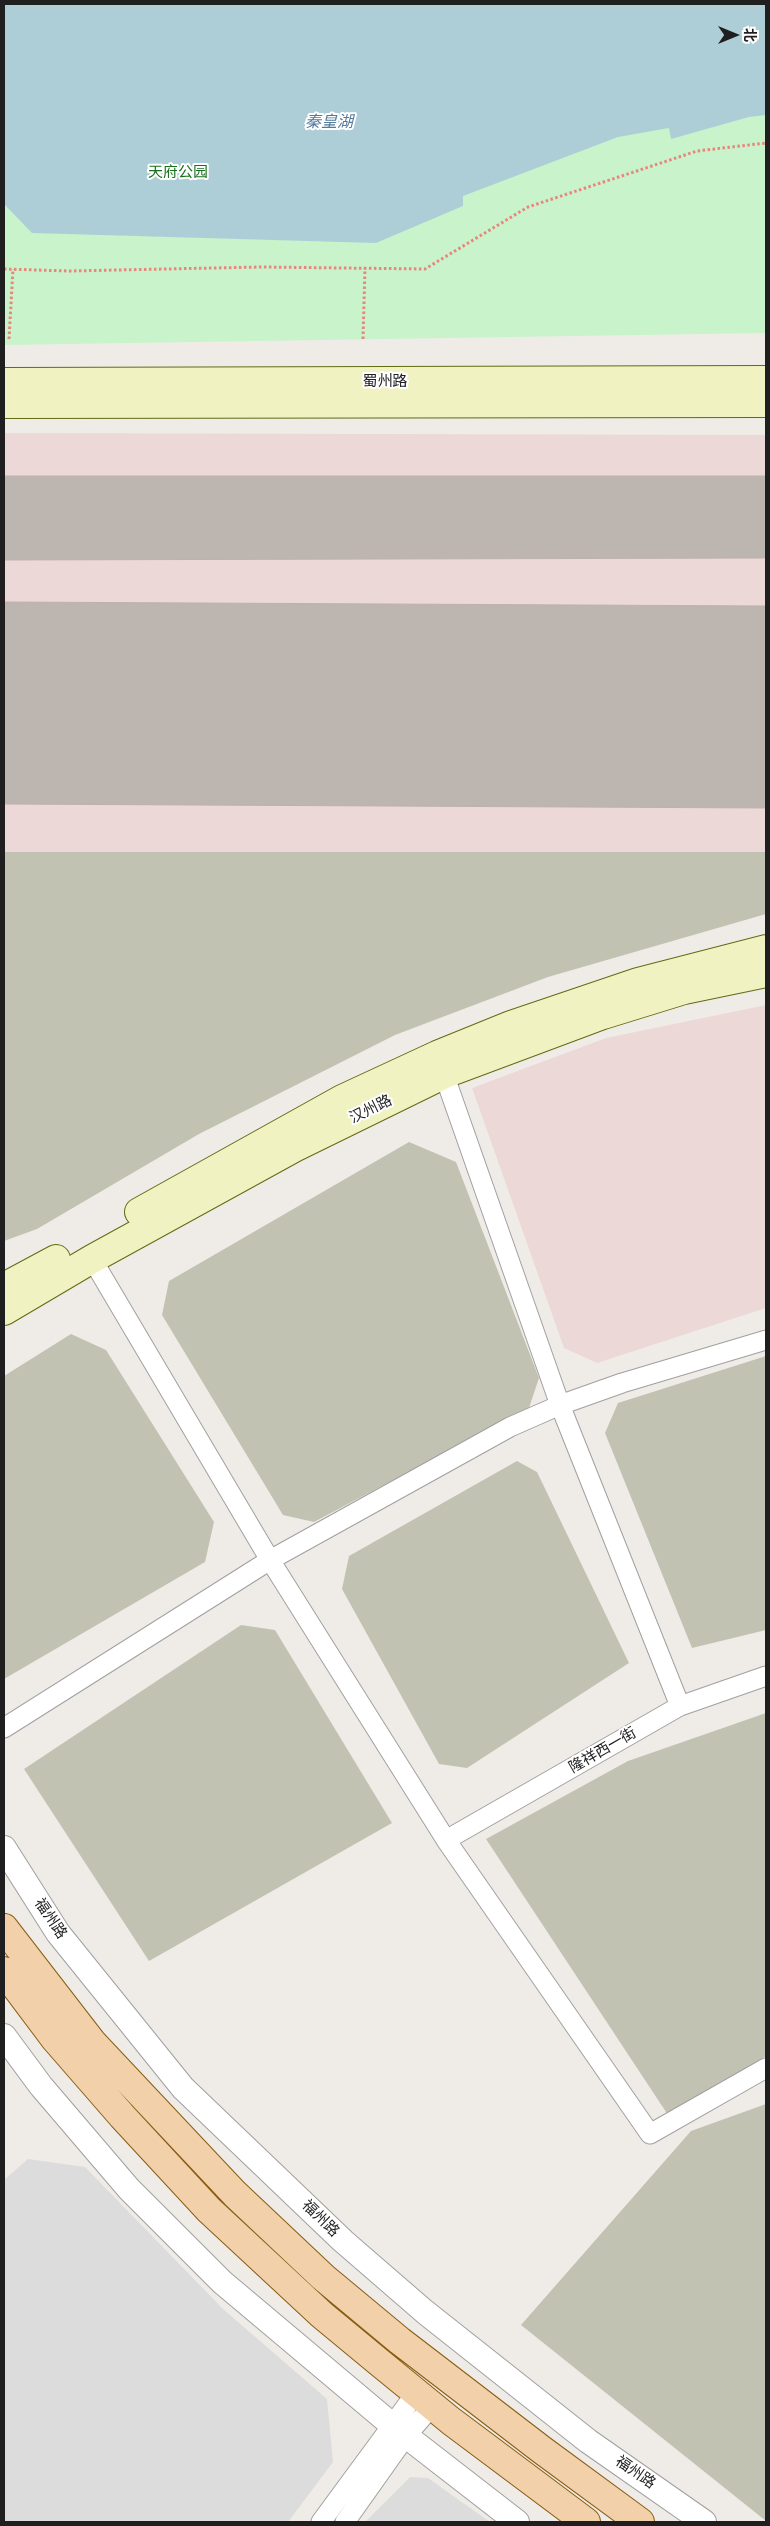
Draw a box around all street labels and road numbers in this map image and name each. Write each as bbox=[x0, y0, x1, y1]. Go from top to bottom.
street label: 蜀州路 bbox=[363, 373, 407, 391]
street label: 汉州路 bbox=[347, 1092, 395, 1128]
street label: 隆祥西一街 bbox=[566, 1724, 640, 1778]
street label: 福州路 bbox=[30, 1895, 70, 1943]
street label: 福州路 bbox=[298, 2197, 342, 2241]
street label: 福州路 bbox=[611, 2453, 659, 2493]

